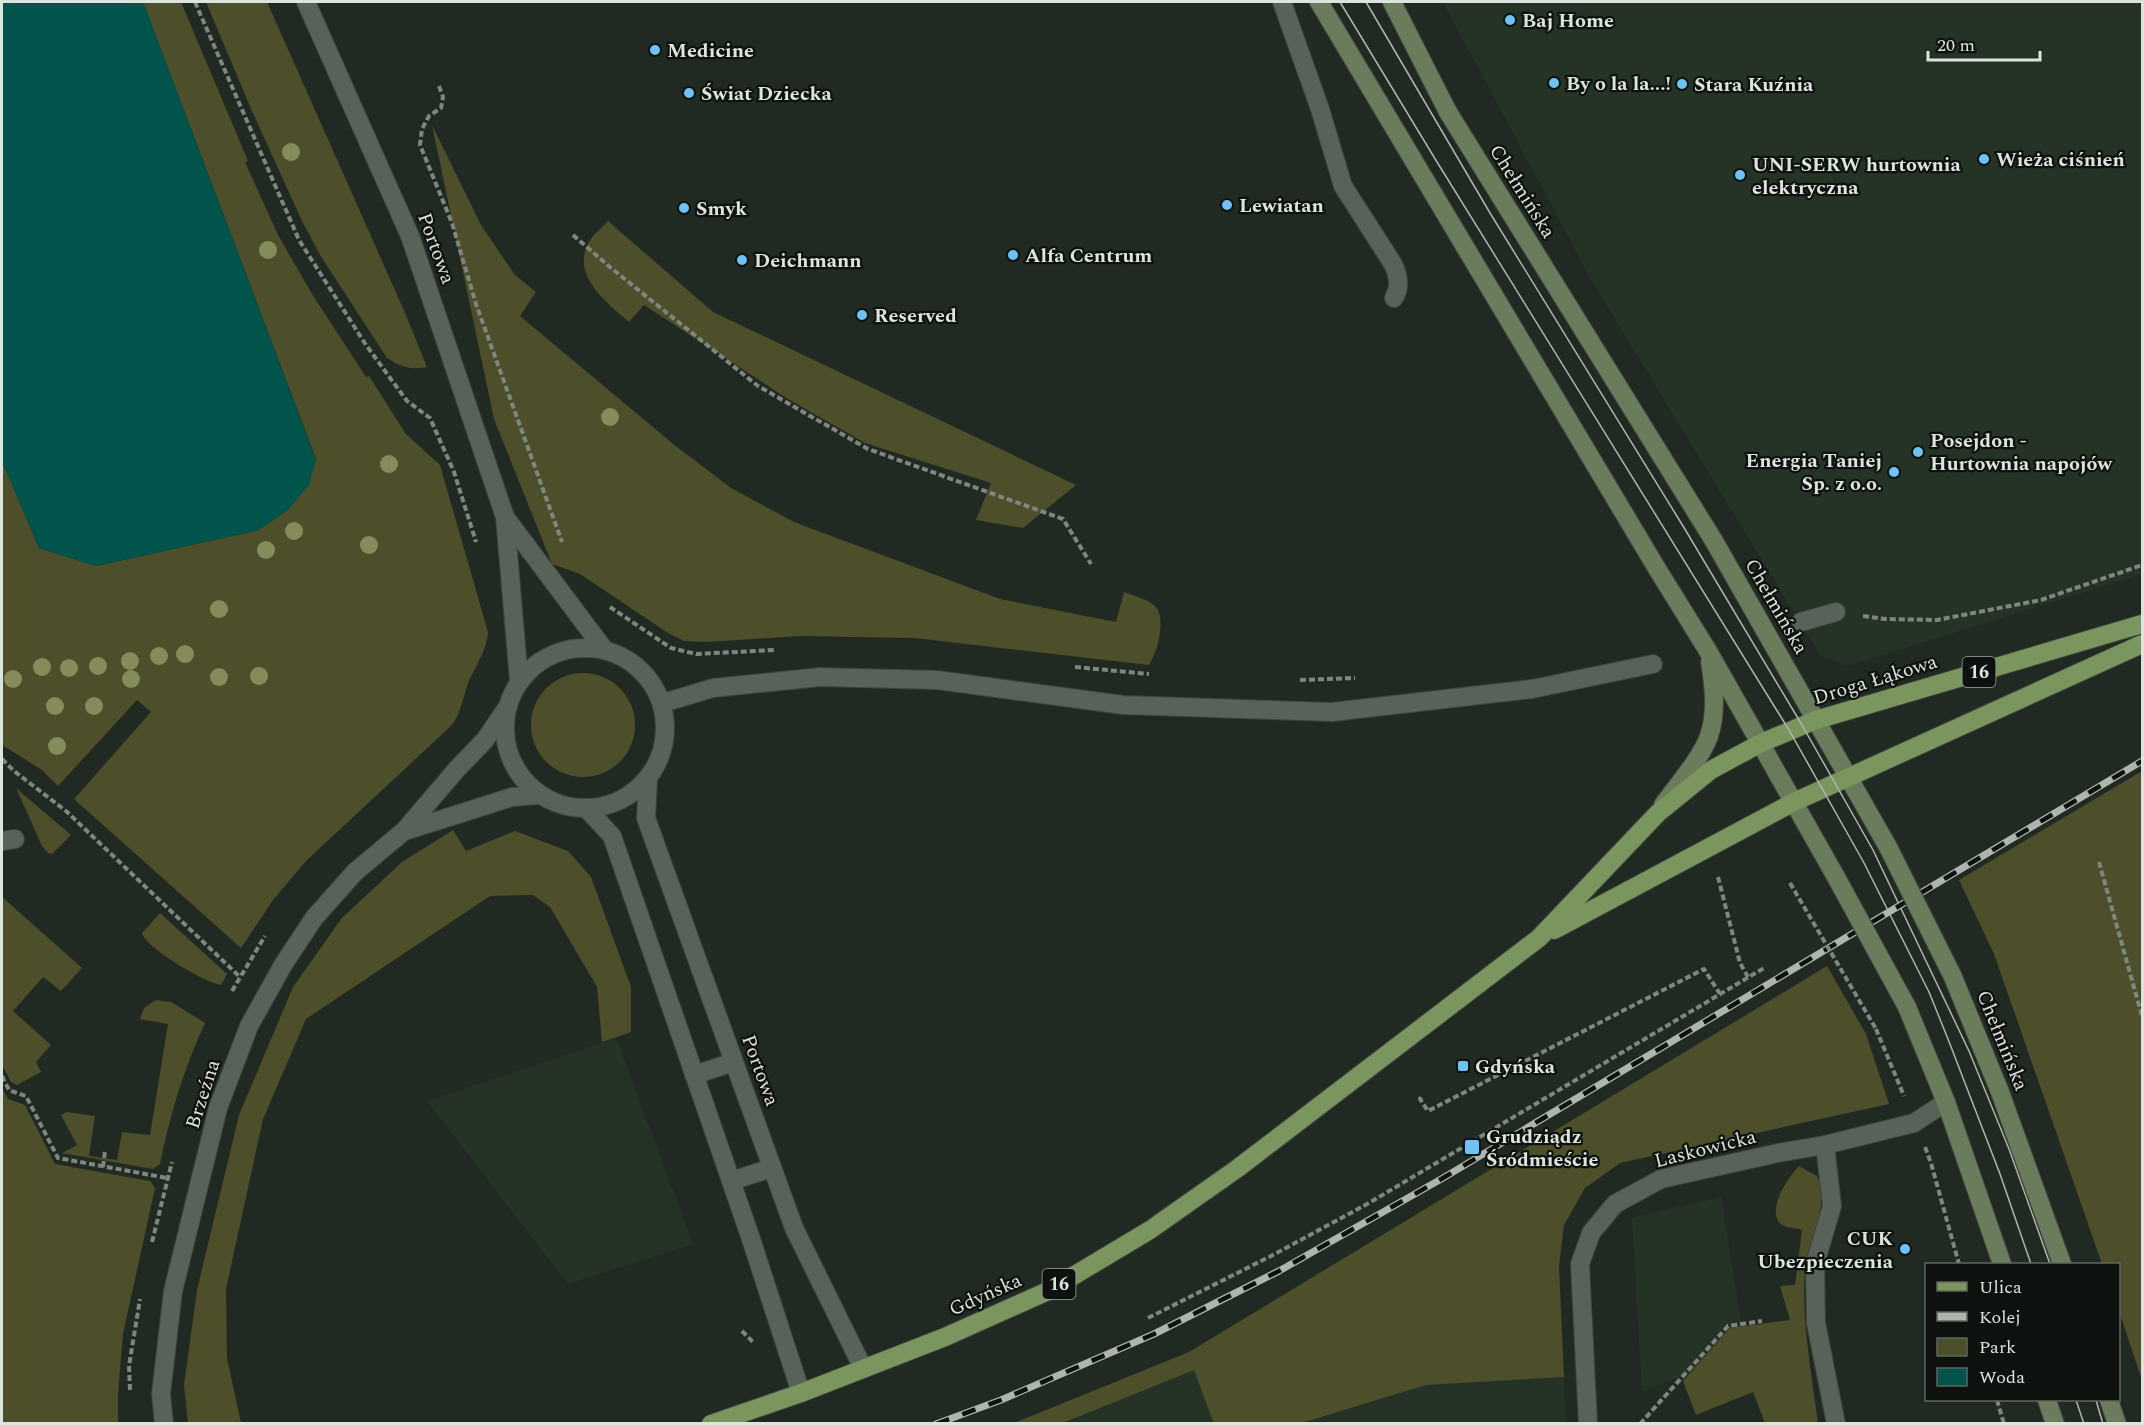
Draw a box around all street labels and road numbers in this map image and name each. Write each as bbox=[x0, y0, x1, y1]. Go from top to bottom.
street label: Chełmińska bbox=[1481, 139, 1563, 245]
street label: Portowa bbox=[409, 209, 463, 288]
street label: Chełmińska bbox=[1737, 553, 1816, 660]
street label: Droga Łąkowa bbox=[1809, 647, 1941, 713]
road number: 16 bbox=[1962, 657, 1996, 687]
street label: Chełmińska bbox=[1968, 986, 2036, 1095]
street label: Portowa bbox=[733, 1031, 787, 1110]
street label: Brzeźna bbox=[178, 1056, 228, 1133]
street label: Laskowicka bbox=[1651, 1122, 1760, 1176]
street label: Gdyńska bbox=[944, 1265, 1027, 1324]
road number: 16 bbox=[1042, 1269, 1076, 1299]

